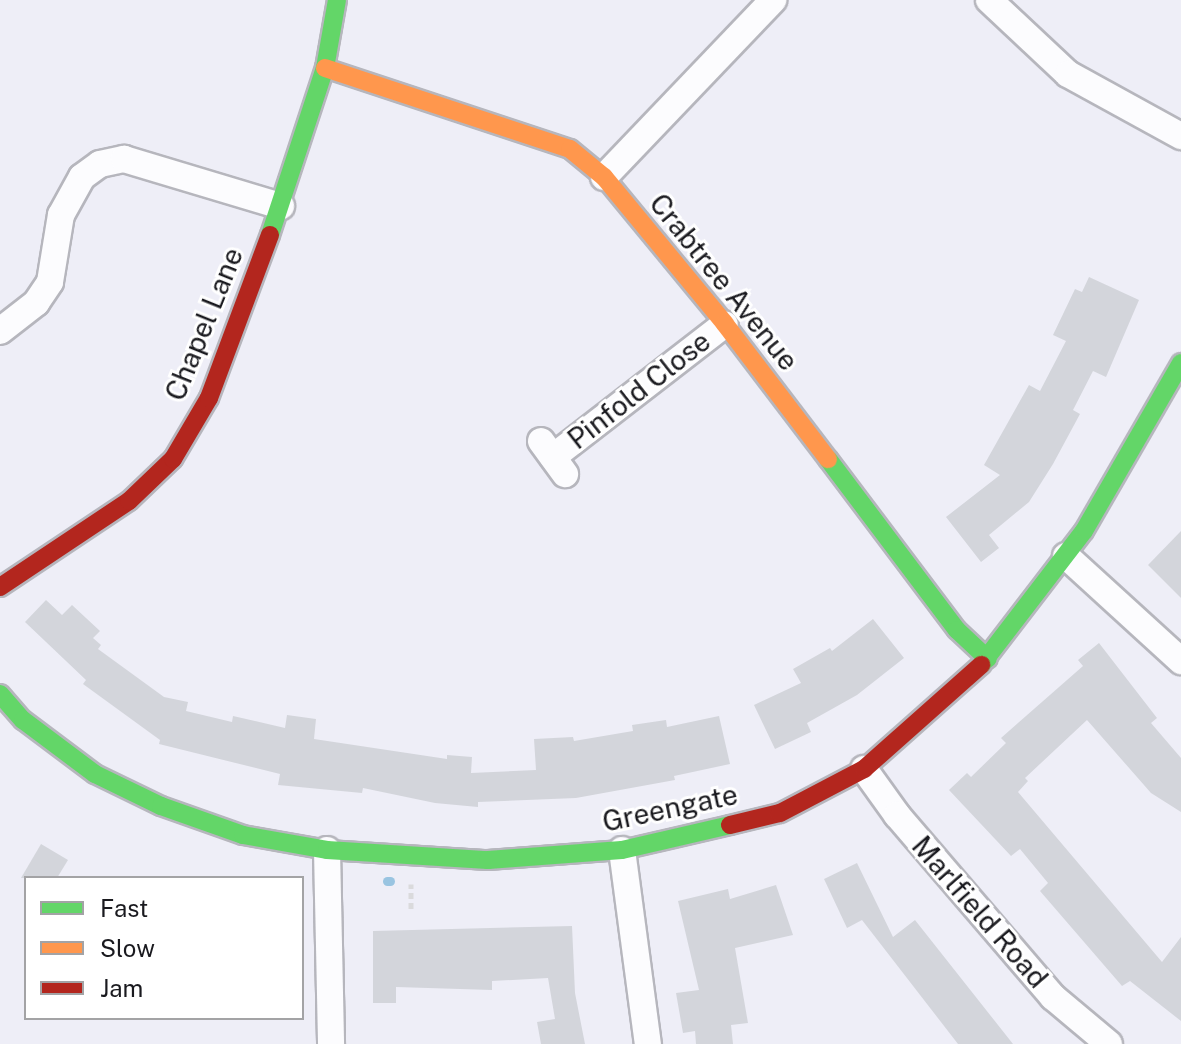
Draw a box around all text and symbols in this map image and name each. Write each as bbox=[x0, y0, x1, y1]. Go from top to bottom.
street label: Crabtree Avenue bbox=[642, 187, 806, 377]
street label: Chapel Lane bbox=[158, 243, 250, 405]
street label: Pinfold Close bbox=[561, 324, 717, 456]
street label: Greengate bbox=[599, 777, 741, 839]
street label: Marlfield Road bbox=[905, 829, 1055, 995]
legend bbox=[24, 876, 304, 1020]
text: Fast bbox=[100, 894, 148, 922]
text: Slow bbox=[100, 934, 155, 962]
text: Jam bbox=[100, 974, 143, 1002]

